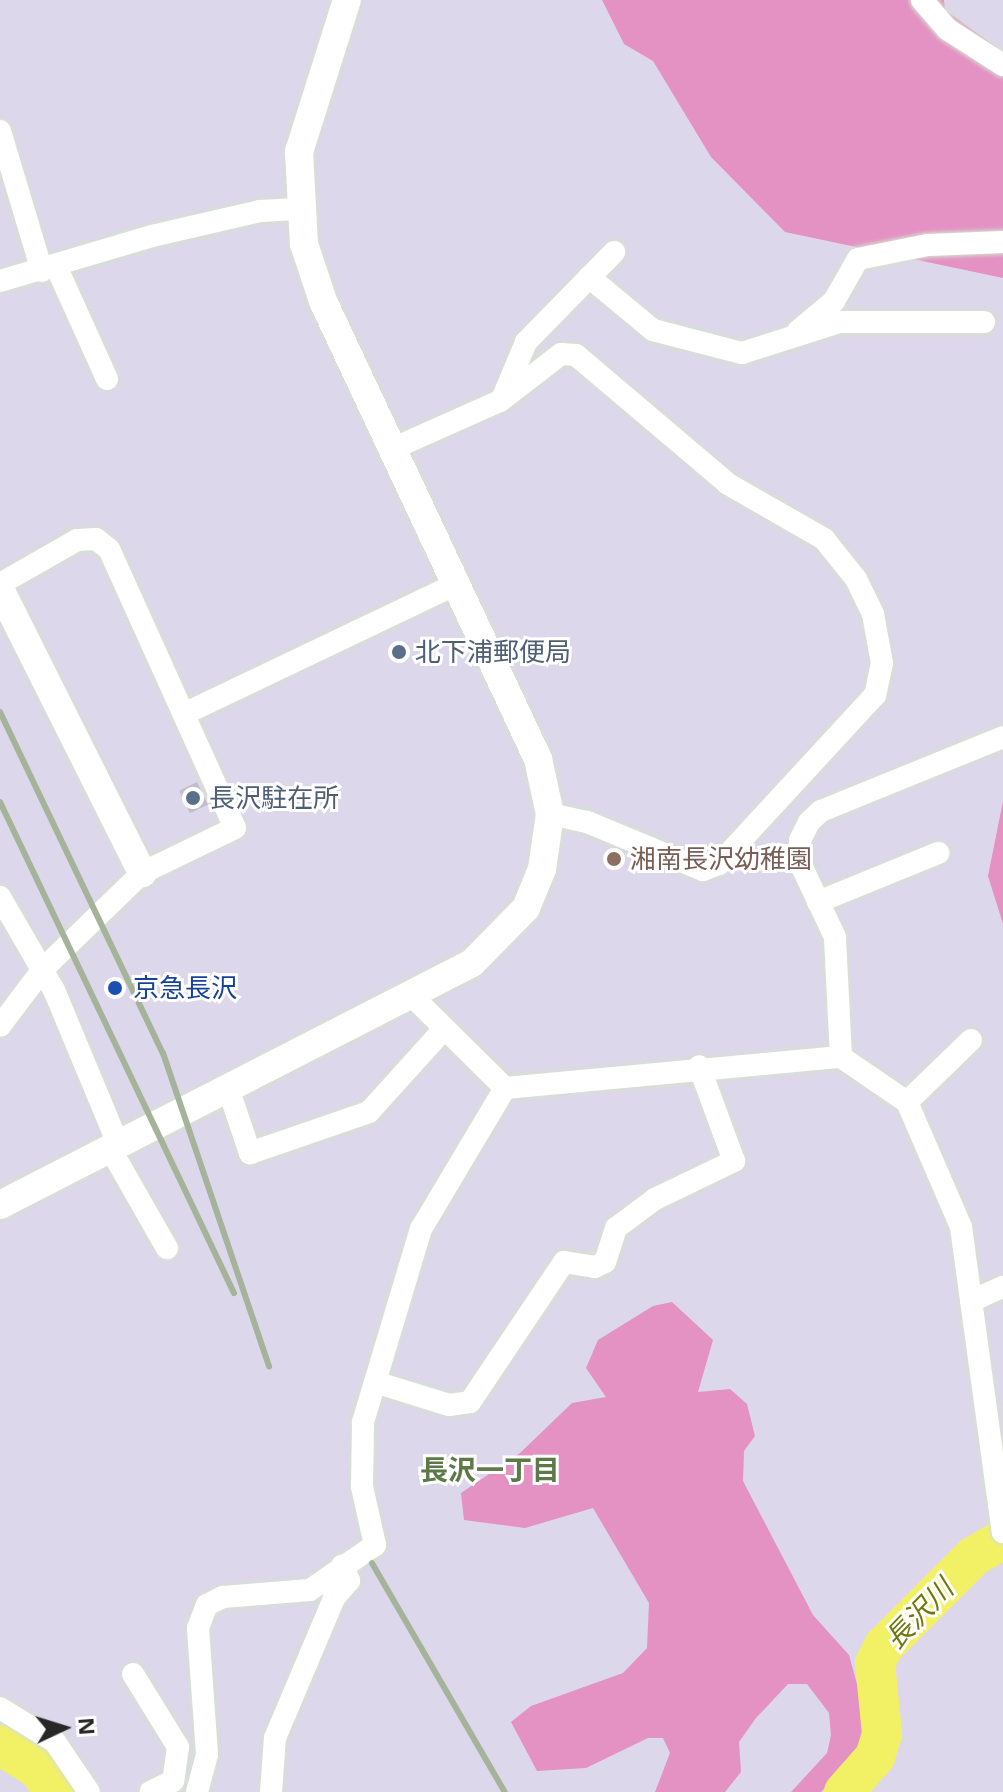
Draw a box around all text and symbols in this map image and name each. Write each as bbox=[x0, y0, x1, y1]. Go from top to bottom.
place label: 北下浦郵便局 bbox=[415, 636, 571, 668]
marker: 北下浦郵便局 bbox=[390, 643, 408, 661]
place label: 長沢駐在所 bbox=[209, 782, 339, 814]
marker: 長沢駐在所 bbox=[184, 789, 202, 807]
place label: 湘南長沢幼稚園 bbox=[630, 843, 812, 875]
marker: 湘南長沢幼稚園 bbox=[605, 850, 623, 868]
place label: 京急長沢 bbox=[133, 972, 237, 1004]
marker: 京急長沢 bbox=[104, 977, 126, 999]
district label: 長沢一丁目 bbox=[420, 1452, 560, 1486]
water label: 長沢川 bbox=[877, 1571, 959, 1655]
north arrow bbox=[24, 1688, 104, 1768]
text: N bbox=[72, 1716, 104, 1736]

